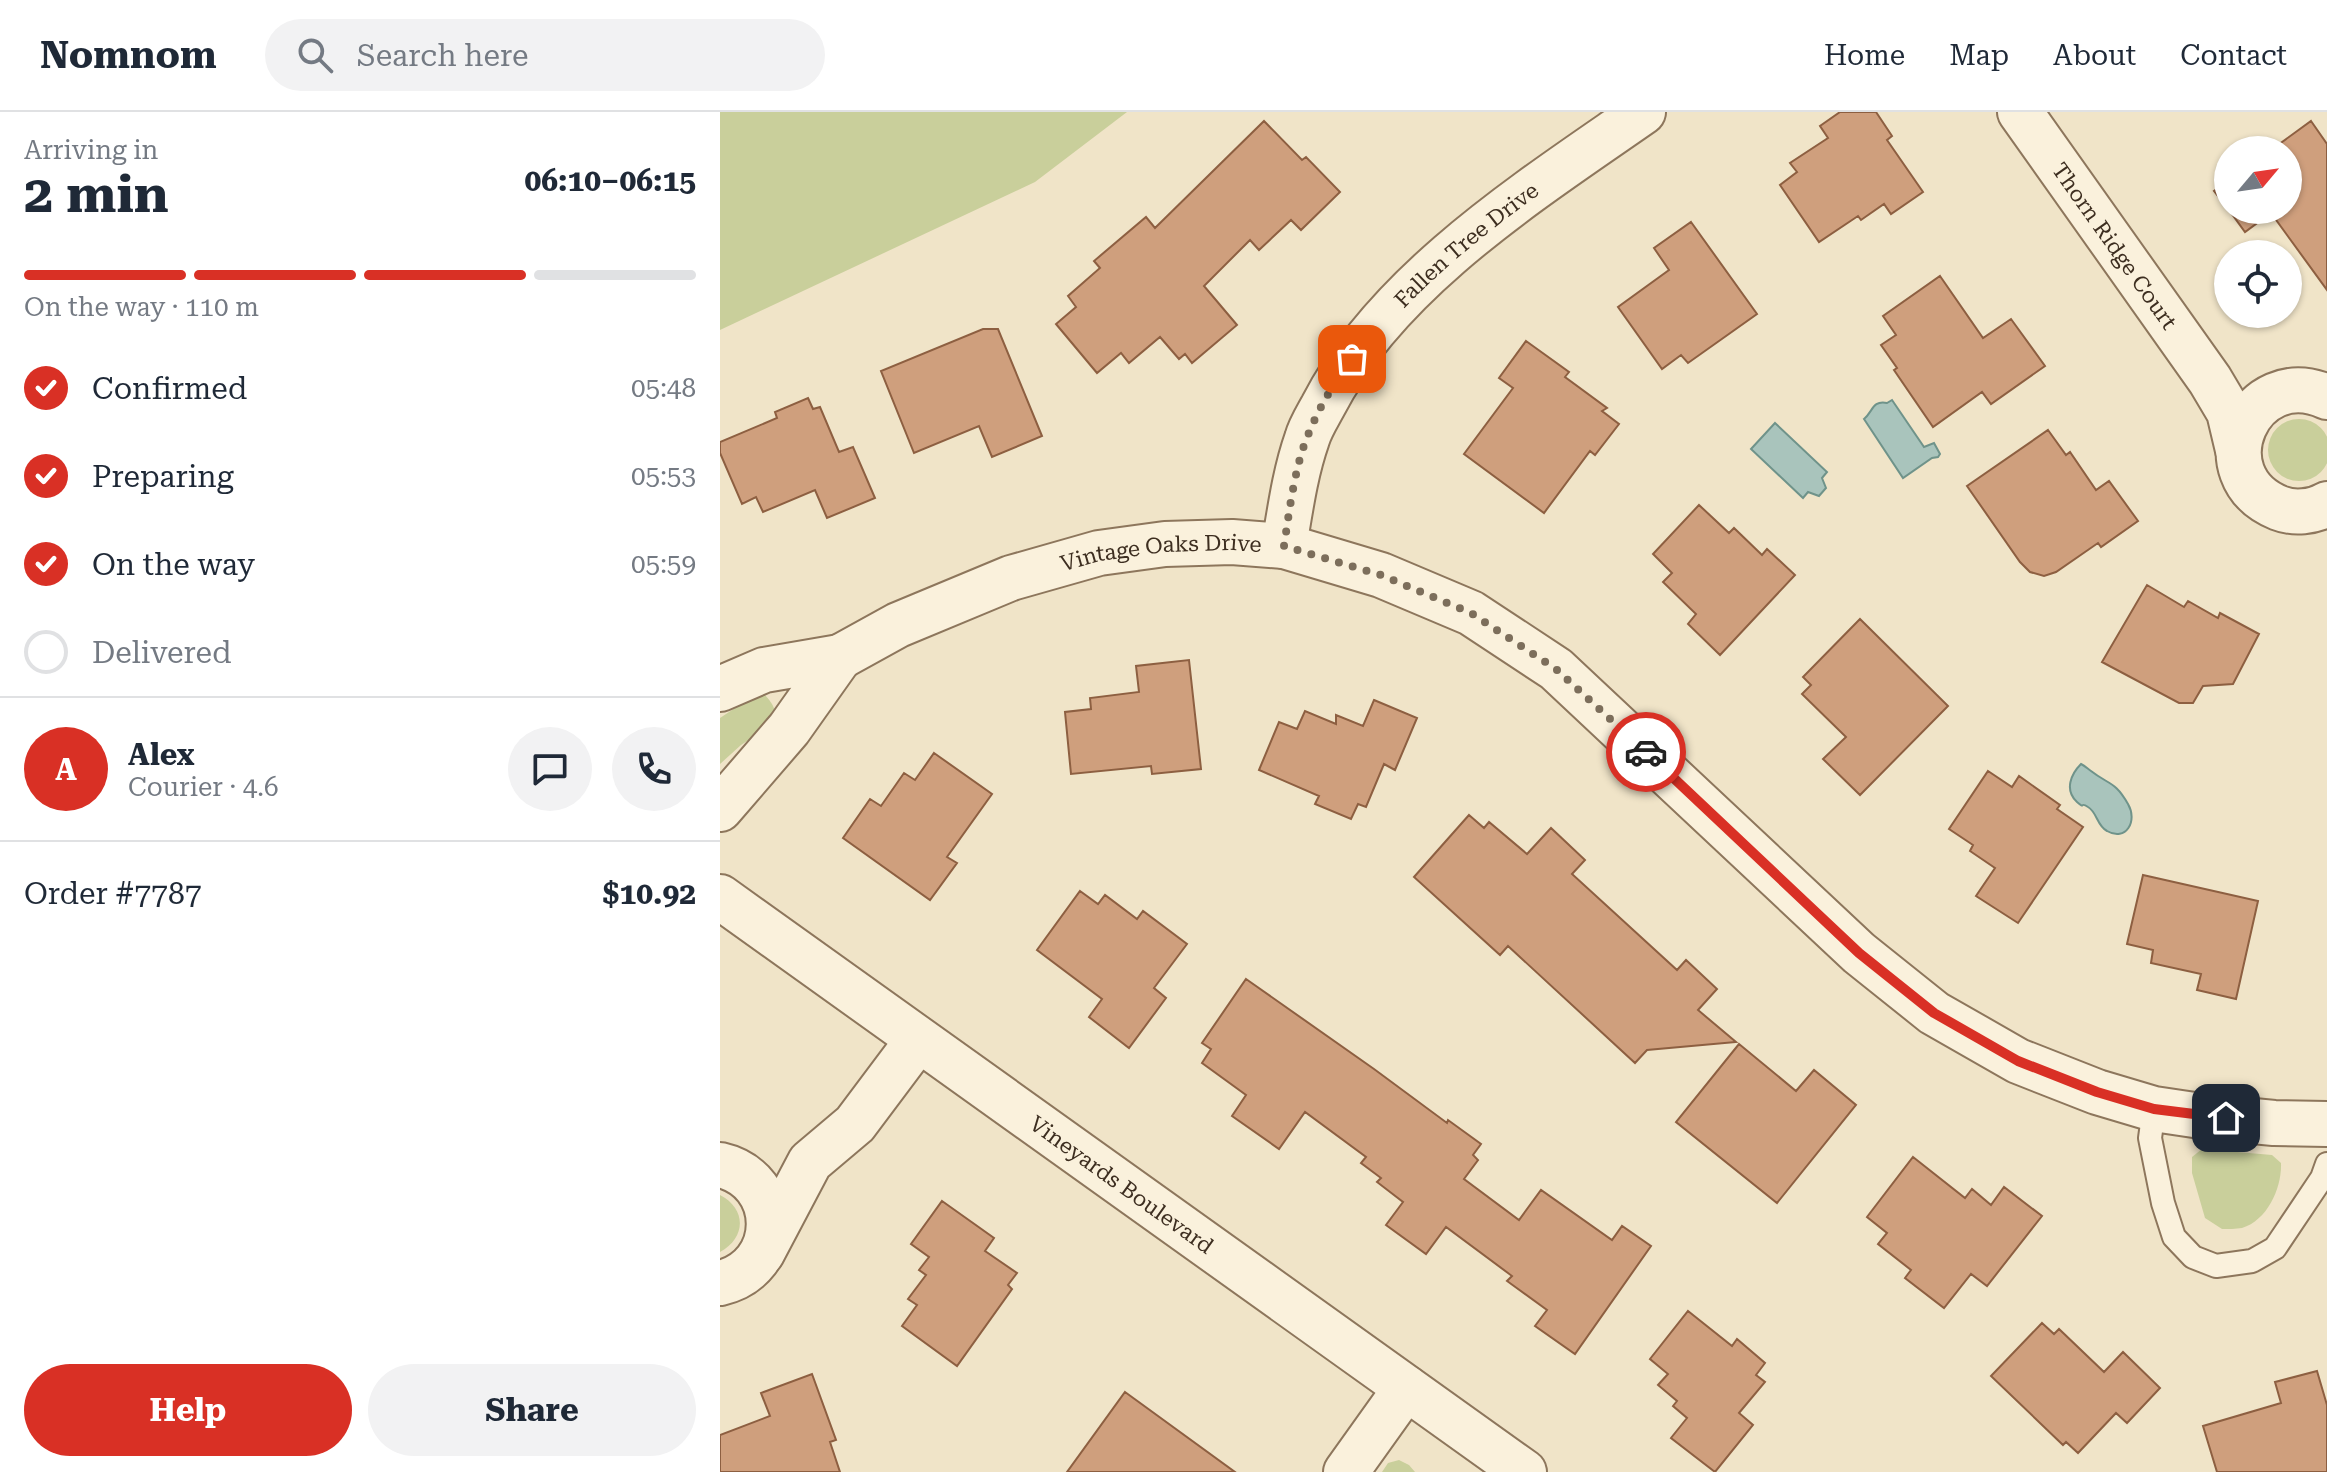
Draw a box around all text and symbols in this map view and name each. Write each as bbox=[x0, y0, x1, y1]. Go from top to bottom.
search box bbox=[265, 19, 825, 91]
text: Nomnom bbox=[40, 33, 217, 77]
icon: search bbox=[293, 33, 337, 77]
text: Search here bbox=[357, 38, 528, 73]
text: Home bbox=[1824, 39, 1905, 72]
text: Map bbox=[1949, 39, 2009, 72]
text: About bbox=[2053, 39, 2136, 72]
text: Contact bbox=[2180, 39, 2287, 72]
text: Arriving in bbox=[24, 135, 158, 165]
north arrow bbox=[2214, 136, 2302, 224]
map controls bbox=[2214, 136, 2302, 328]
street label: Thorn Ridge Court bbox=[2047, 158, 2182, 334]
text: 06:10–06:15 bbox=[524, 163, 696, 198]
text: 2 min bbox=[24, 164, 169, 225]
street label: Fallen Tree Drive bbox=[1389, 177, 1543, 312]
button: locate bbox=[2214, 240, 2302, 328]
text: On the way · 110 m bbox=[24, 292, 259, 322]
pin bbox=[1318, 325, 1386, 393]
icon: bag bbox=[1330, 337, 1374, 381]
icon: check bbox=[24, 366, 68, 410]
text: Confirmed bbox=[92, 371, 247, 406]
text: 05:48 bbox=[631, 373, 696, 403]
icon: check bbox=[24, 454, 68, 498]
text: Preparing bbox=[92, 459, 234, 494]
text: 05:53 bbox=[631, 461, 696, 491]
street label: Vintage Oaks Drive bbox=[1058, 529, 1263, 576]
icon: check bbox=[24, 542, 68, 586]
text: On the way bbox=[92, 547, 255, 582]
text: 05:59 bbox=[631, 549, 696, 579]
text: Delivered bbox=[92, 635, 231, 670]
courier bbox=[1606, 712, 1686, 792]
button: chat bbox=[508, 727, 592, 811]
button: phone bbox=[612, 727, 696, 811]
icon: car bbox=[1624, 730, 1668, 774]
text: Alex bbox=[128, 737, 195, 772]
text: A bbox=[55, 752, 77, 787]
text: Courier · 4.6 bbox=[128, 772, 278, 802]
text: Order #7787 bbox=[24, 876, 202, 911]
text: $10.92 bbox=[603, 876, 696, 911]
pin bbox=[2192, 1084, 2260, 1152]
icon: home bbox=[2204, 1096, 2248, 1140]
street label: Vineyards Boulevard bbox=[1025, 1110, 1219, 1258]
button: Help bbox=[24, 1364, 352, 1456]
button: Share bbox=[368, 1364, 696, 1456]

